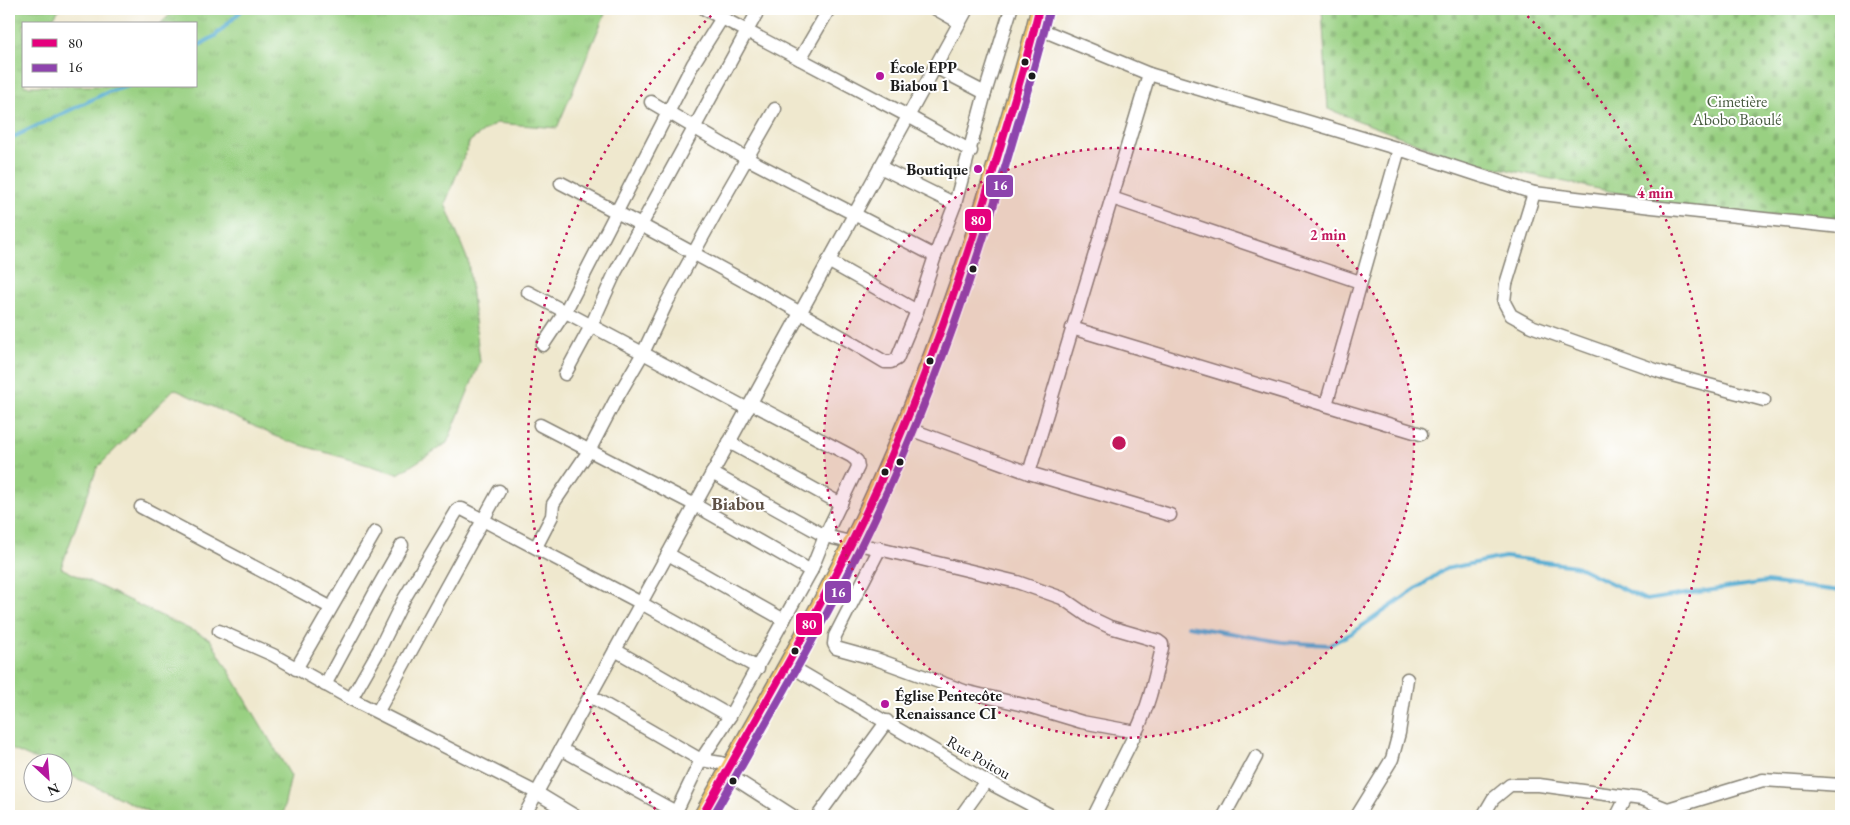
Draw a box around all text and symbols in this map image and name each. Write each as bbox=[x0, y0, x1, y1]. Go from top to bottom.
legend bbox=[22, 22, 198, 88]
text: 80 bbox=[68, 33, 82, 52]
text: 16 bbox=[68, 57, 82, 76]
place label: École EPP Biabou 1 bbox=[890, 57, 957, 96]
unlabelled marker bbox=[1020, 57, 1030, 67]
marker: École EPP Biabou 1 bbox=[874, 70, 886, 82]
unlabelled marker bbox=[1027, 71, 1037, 81]
park label: Cimetière Abobo Baoulé bbox=[1692, 91, 1781, 130]
place label: Boutique bbox=[906, 159, 968, 180]
marker: Boutique bbox=[972, 163, 984, 175]
line badge: 16 bbox=[985, 174, 1014, 198]
text: 16 bbox=[993, 176, 1008, 194]
text: 4 min bbox=[1637, 183, 1674, 202]
line badge: 80 bbox=[964, 208, 992, 232]
text: 80 bbox=[971, 211, 986, 229]
text: 2 min bbox=[1310, 225, 1347, 244]
unlabelled marker bbox=[968, 264, 978, 274]
unlabelled marker bbox=[925, 356, 935, 366]
centre of rings bbox=[1110, 434, 1128, 452]
unlabelled marker bbox=[895, 457, 905, 467]
unlabelled marker bbox=[880, 467, 890, 477]
district label: Biabou bbox=[711, 492, 765, 515]
line badge: 16 bbox=[824, 580, 852, 604]
text: 16 bbox=[831, 583, 846, 601]
line badge: 80 bbox=[795, 612, 823, 636]
text: 80 bbox=[802, 615, 817, 633]
unlabelled marker bbox=[790, 646, 800, 656]
place label: Église Pentecôte Renaissance CI bbox=[895, 685, 1002, 724]
marker: Église Pentecôte Renaissance CI bbox=[879, 698, 891, 710]
street label: Rue Poitou bbox=[943, 731, 1015, 784]
north arrow bbox=[22, 752, 72, 802]
unlabelled marker bbox=[728, 776, 738, 786]
text: N bbox=[44, 779, 63, 801]

